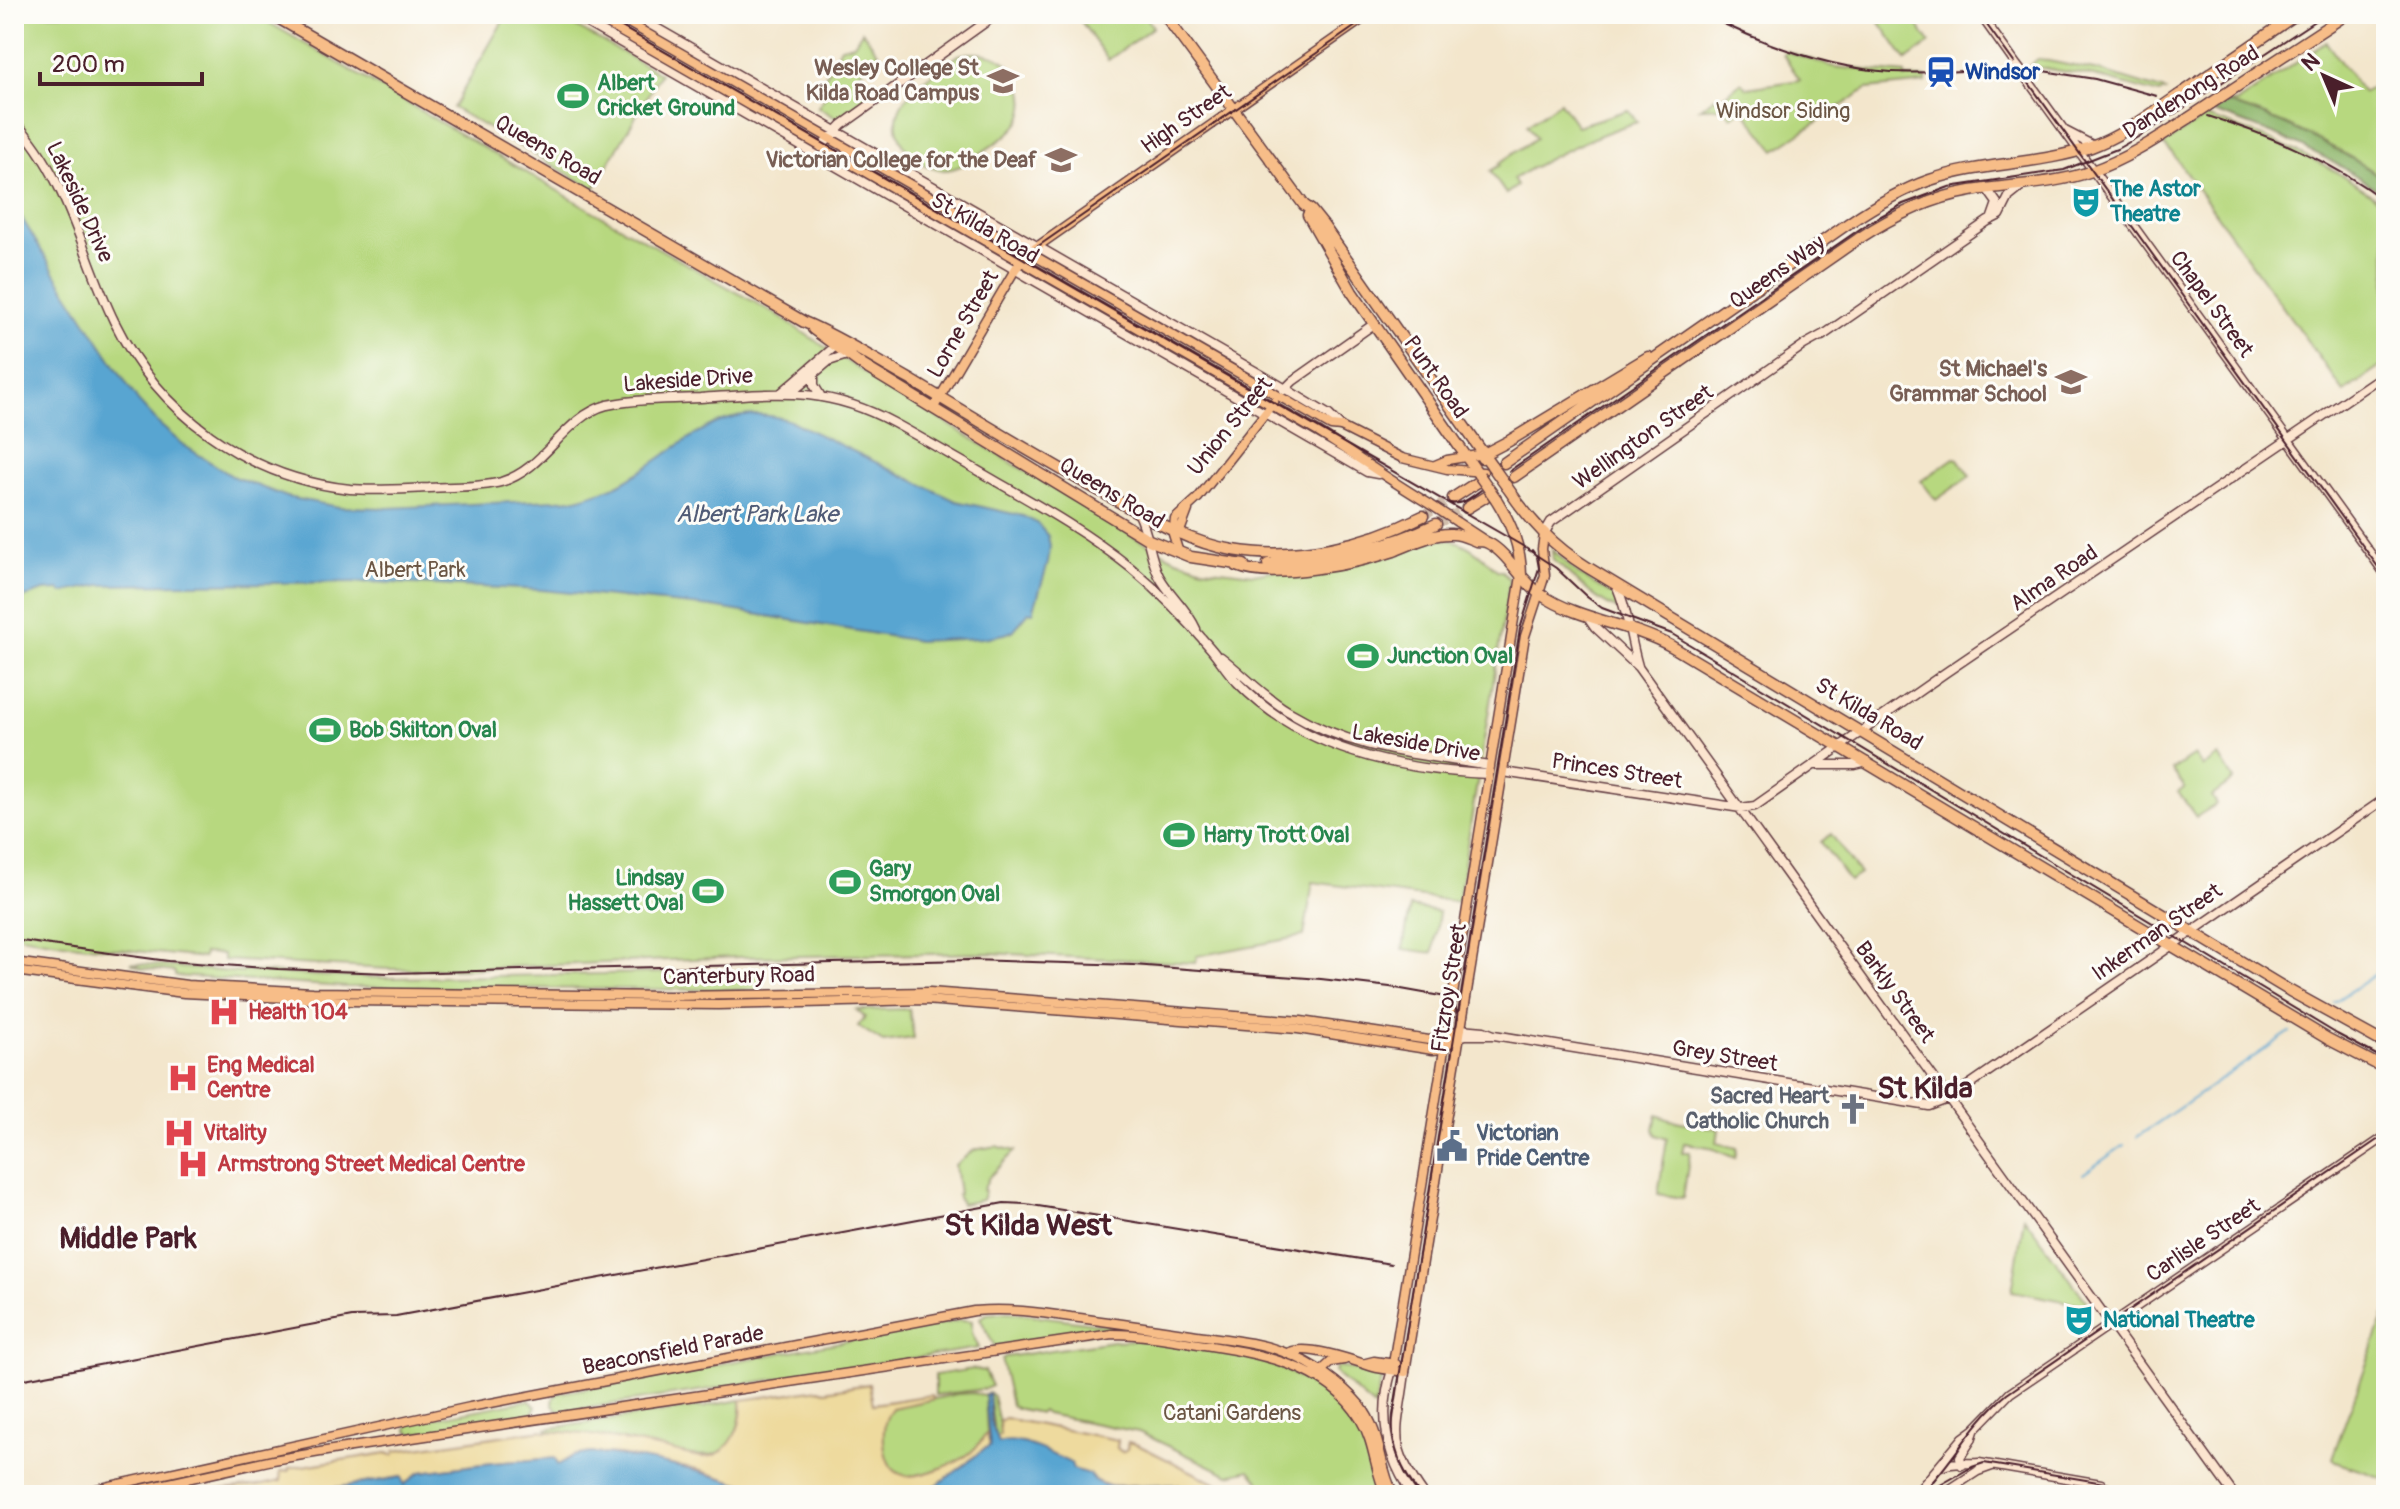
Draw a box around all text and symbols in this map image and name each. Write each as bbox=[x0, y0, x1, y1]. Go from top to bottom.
scale bar bbox=[40, 36, 202, 86]
north arrow bbox=[2284, 36, 2364, 116]
street label: Dandenong Road bbox=[2118, 39, 2264, 145]
text: N bbox=[2296, 47, 2326, 78]
text: 200 m bbox=[52, 50, 125, 79]
place label: Wesley College St Kilda Road Campus bbox=[806, 54, 980, 107]
station icon: Windsor bbox=[1924, 55, 1958, 89]
place label: Windsor bbox=[1965, 58, 2041, 86]
school or university icon: Wesley College St Kilda Road Campus bbox=[986, 64, 1020, 98]
place label: Albert Cricket Ground bbox=[597, 69, 735, 122]
street label: High Street bbox=[1135, 78, 1237, 160]
sports icon: Albert Cricket Ground bbox=[556, 79, 590, 113]
park label: Windsor Siding bbox=[1716, 97, 1850, 125]
street label: Queens Road bbox=[490, 108, 606, 192]
street label: Lakeside Drive bbox=[40, 137, 120, 267]
school or university icon: Victorian College for the Deaf bbox=[1044, 143, 1078, 177]
place label: Victorian College for the Deaf bbox=[765, 146, 1038, 174]
place label: The Astor Theatre bbox=[2109, 175, 2202, 228]
theatre icon: The Astor Theatre bbox=[2069, 185, 2103, 219]
street label: St Kilda Road bbox=[926, 186, 1044, 270]
street label: Queens Way bbox=[1724, 229, 1830, 315]
street label: Chapel Street bbox=[2164, 245, 2260, 363]
street label: Lorne Street bbox=[921, 265, 1005, 383]
street label: Punt Road bbox=[1397, 330, 1475, 424]
place label: St Michael's Grammar School bbox=[1889, 355, 2047, 408]
street label: Lakeside Drive bbox=[622, 361, 754, 399]
school or university icon: St Michael's Grammar School bbox=[2054, 365, 2088, 399]
street label: Union Street bbox=[1182, 371, 1279, 481]
street label: Wellington Street bbox=[1568, 378, 1719, 496]
street label: Queens Road bbox=[1054, 451, 1170, 535]
water label: Albert Park Lake bbox=[676, 500, 840, 529]
street label: Alma Road bbox=[2005, 539, 2103, 617]
park label: Albert Park bbox=[364, 556, 466, 584]
sports icon: Junction Oval bbox=[1346, 639, 1380, 673]
place label: Junction Oval bbox=[1387, 642, 1513, 670]
street label: St Kilda Road bbox=[1810, 671, 1928, 757]
sports icon: Bob Skilton Oval bbox=[308, 713, 342, 747]
place label: Bob Skilton Oval bbox=[349, 716, 497, 744]
street label: Lakeside Drive bbox=[1350, 718, 1483, 768]
street label: Princes Street bbox=[1550, 747, 1685, 795]
sports icon: Harry Trott Oval bbox=[1162, 818, 1196, 852]
place label: Harry Trott Oval bbox=[1203, 821, 1350, 849]
place label: Gary Smorgon Oval bbox=[869, 855, 1000, 908]
place label: Lindsay Hassett Oval bbox=[567, 864, 685, 917]
sports icon: Gary Smorgon Oval bbox=[828, 865, 862, 899]
sports icon: Lindsay Hassett Oval bbox=[691, 874, 725, 908]
street label: Inkerman Street bbox=[2086, 877, 2228, 987]
street label: Fitzroy Street bbox=[1425, 921, 1473, 1055]
street label: Barkly Street bbox=[1849, 936, 1941, 1048]
street label: Canterbury Road bbox=[663, 961, 815, 991]
hospital icon: Health 104 bbox=[207, 995, 241, 1029]
place label: Health 104 bbox=[248, 998, 348, 1026]
street label: Grey Street bbox=[1670, 1034, 1780, 1078]
place label: Eng Medical Centre bbox=[207, 1051, 315, 1104]
hospital icon: Eng Medical Centre bbox=[166, 1061, 200, 1095]
district label: St Kilda bbox=[1877, 1070, 1973, 1107]
place label: Sacred Heart Catholic Church bbox=[1685, 1082, 1830, 1135]
church icon: Sacred Heart Catholic Church bbox=[1836, 1092, 1870, 1126]
hospital icon: Vitality bbox=[162, 1116, 196, 1150]
place label: Vitality bbox=[203, 1119, 267, 1147]
place label: Victorian Pride Centre bbox=[1476, 1119, 1591, 1172]
public building icon: Victorian Pride Centre bbox=[1435, 1129, 1469, 1163]
hospital icon: Armstrong Street Medical Centre bbox=[176, 1147, 210, 1181]
place label: Armstrong Street Medical Centre bbox=[217, 1150, 526, 1178]
street label: Carlisle Street bbox=[2141, 1192, 2265, 1288]
district label: St Kilda West bbox=[944, 1207, 1113, 1244]
district label: Middle Park bbox=[59, 1220, 197, 1257]
theatre icon: National Theatre bbox=[2062, 1303, 2096, 1337]
place label: National Theatre bbox=[2103, 1306, 2256, 1334]
street label: Beaconsfield Parade bbox=[580, 1319, 766, 1381]
park label: Catani Gardens bbox=[1163, 1399, 1301, 1427]

